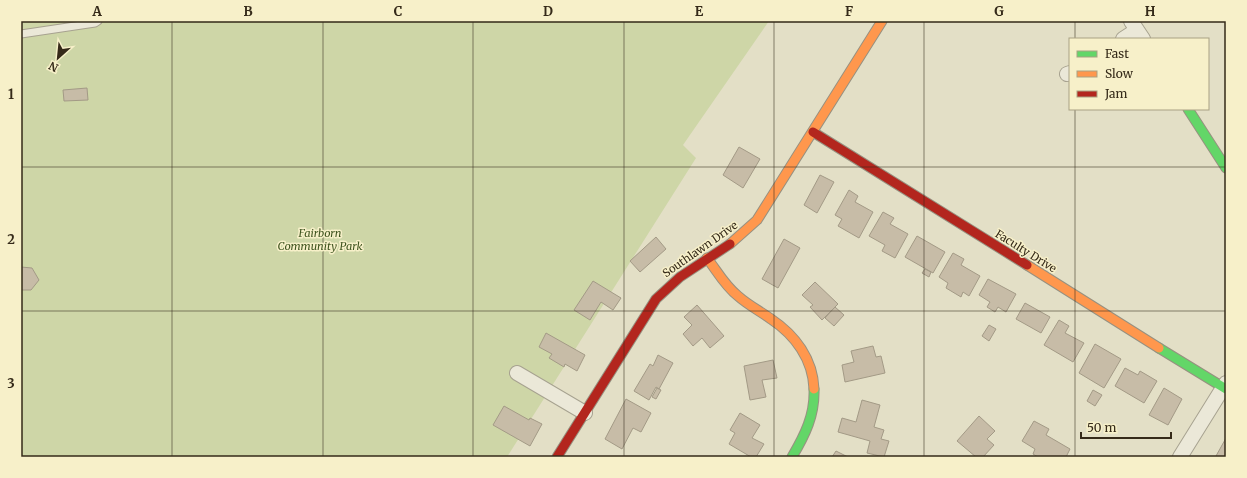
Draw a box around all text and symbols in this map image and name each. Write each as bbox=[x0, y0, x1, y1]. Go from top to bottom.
text: A bbox=[91, 3, 102, 20]
text: B bbox=[243, 3, 253, 20]
text: C bbox=[394, 3, 403, 20]
text: D bbox=[543, 3, 553, 20]
text: E bbox=[695, 3, 704, 20]
text: F bbox=[845, 3, 853, 20]
text: G bbox=[994, 3, 1004, 20]
text: H bbox=[1145, 3, 1156, 20]
north arrow bbox=[38, 38, 78, 78]
legend bbox=[1069, 38, 1209, 110]
text: Fast bbox=[1105, 46, 1129, 61]
text: N bbox=[46, 59, 61, 75]
text: Slow bbox=[1105, 66, 1134, 81]
text: 1 bbox=[8, 86, 14, 103]
text: Jam bbox=[1104, 86, 1128, 101]
street label: Southlawn Drive bbox=[660, 218, 740, 280]
park label: Fairborn Community Park bbox=[278, 226, 362, 253]
street label: Faculty Drive bbox=[993, 227, 1060, 276]
text: 2 bbox=[7, 231, 15, 248]
text: 3 bbox=[7, 375, 15, 392]
scale bar bbox=[1081, 414, 1171, 440]
text: 50 m bbox=[1087, 420, 1116, 435]

